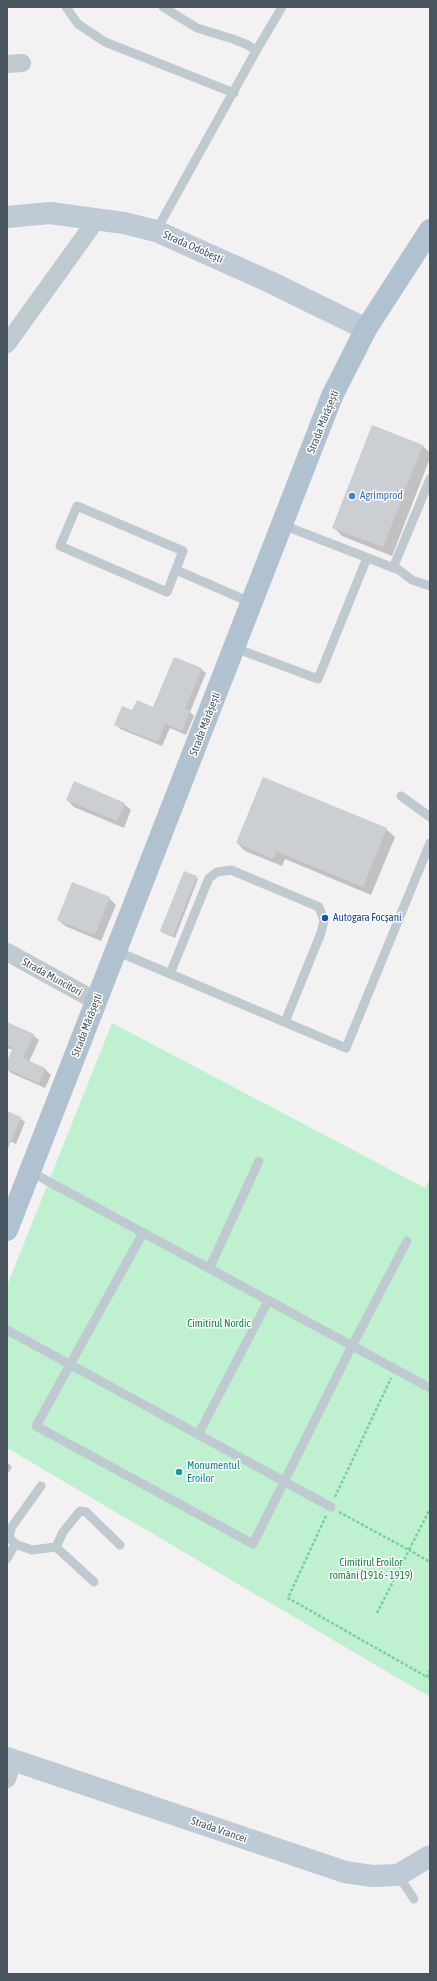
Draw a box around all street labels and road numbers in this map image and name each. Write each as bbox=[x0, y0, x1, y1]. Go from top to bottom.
street label: Strada Odobești bbox=[161, 228, 225, 266]
street label: Strada Mărășești bbox=[304, 389, 342, 455]
street label: Strada Mărășești bbox=[187, 690, 223, 758]
street label: Strada Muncitori bbox=[20, 955, 84, 999]
street label: Strada Mărășești bbox=[69, 991, 105, 1059]
street label: Strada Vrancei bbox=[189, 1814, 249, 1846]

